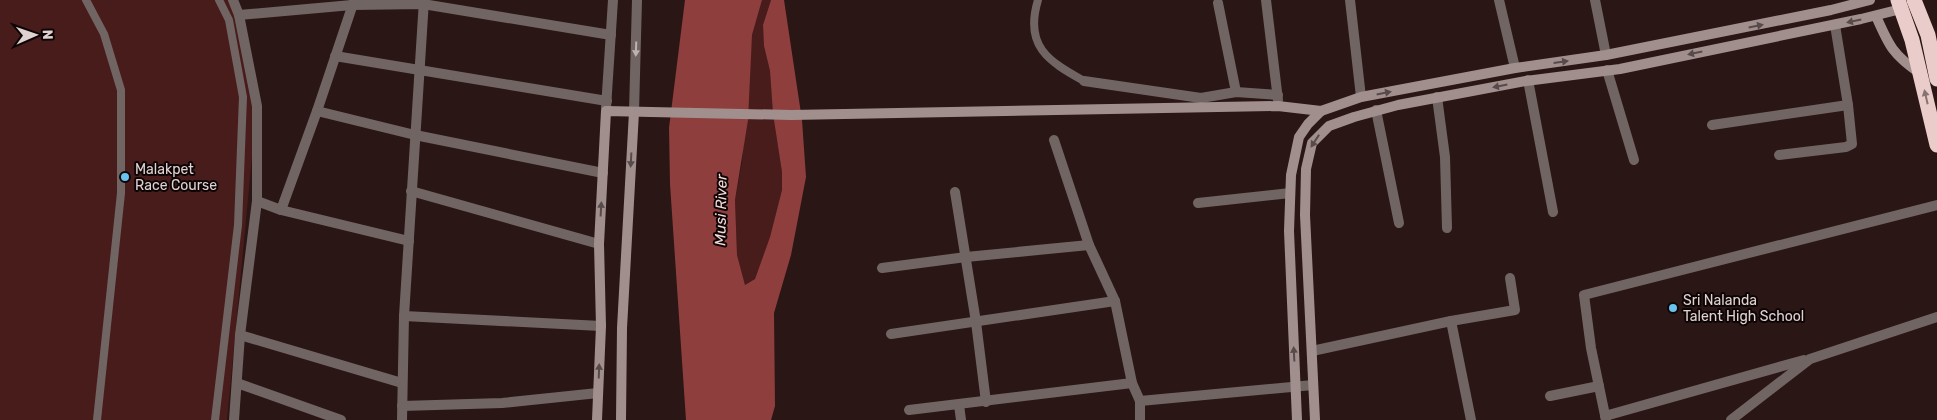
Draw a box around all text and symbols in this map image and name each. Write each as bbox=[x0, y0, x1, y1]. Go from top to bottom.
north arrow bbox=[10, 10, 60, 60]
one-way arrow bbox=[1847, 17, 1862, 25]
one-way arrow bbox=[1748, 21, 1764, 29]
text: N bbox=[39, 29, 56, 40]
one-way arrow bbox=[632, 41, 640, 57]
one-way arrow bbox=[1687, 50, 1703, 58]
one-way arrow bbox=[1554, 57, 1570, 65]
one-way arrow bbox=[1492, 82, 1508, 90]
one-way arrow bbox=[1377, 89, 1392, 97]
one-way arrow bbox=[1922, 90, 1930, 105]
one-way arrow bbox=[1310, 134, 1319, 148]
one-way arrow bbox=[627, 153, 635, 169]
place label: Malakpet Race Course bbox=[135, 161, 217, 194]
marker: Malakpet Race Course bbox=[119, 171, 131, 183]
water label: Musi River bbox=[711, 173, 731, 246]
one-way arrow bbox=[598, 201, 606, 217]
place label: Sri Nalanda Talent High School bbox=[1683, 292, 1804, 325]
marker: Sri Nalanda Talent High School bbox=[1667, 302, 1679, 314]
one-way arrow bbox=[1290, 346, 1298, 362]
one-way arrow bbox=[595, 363, 603, 379]

